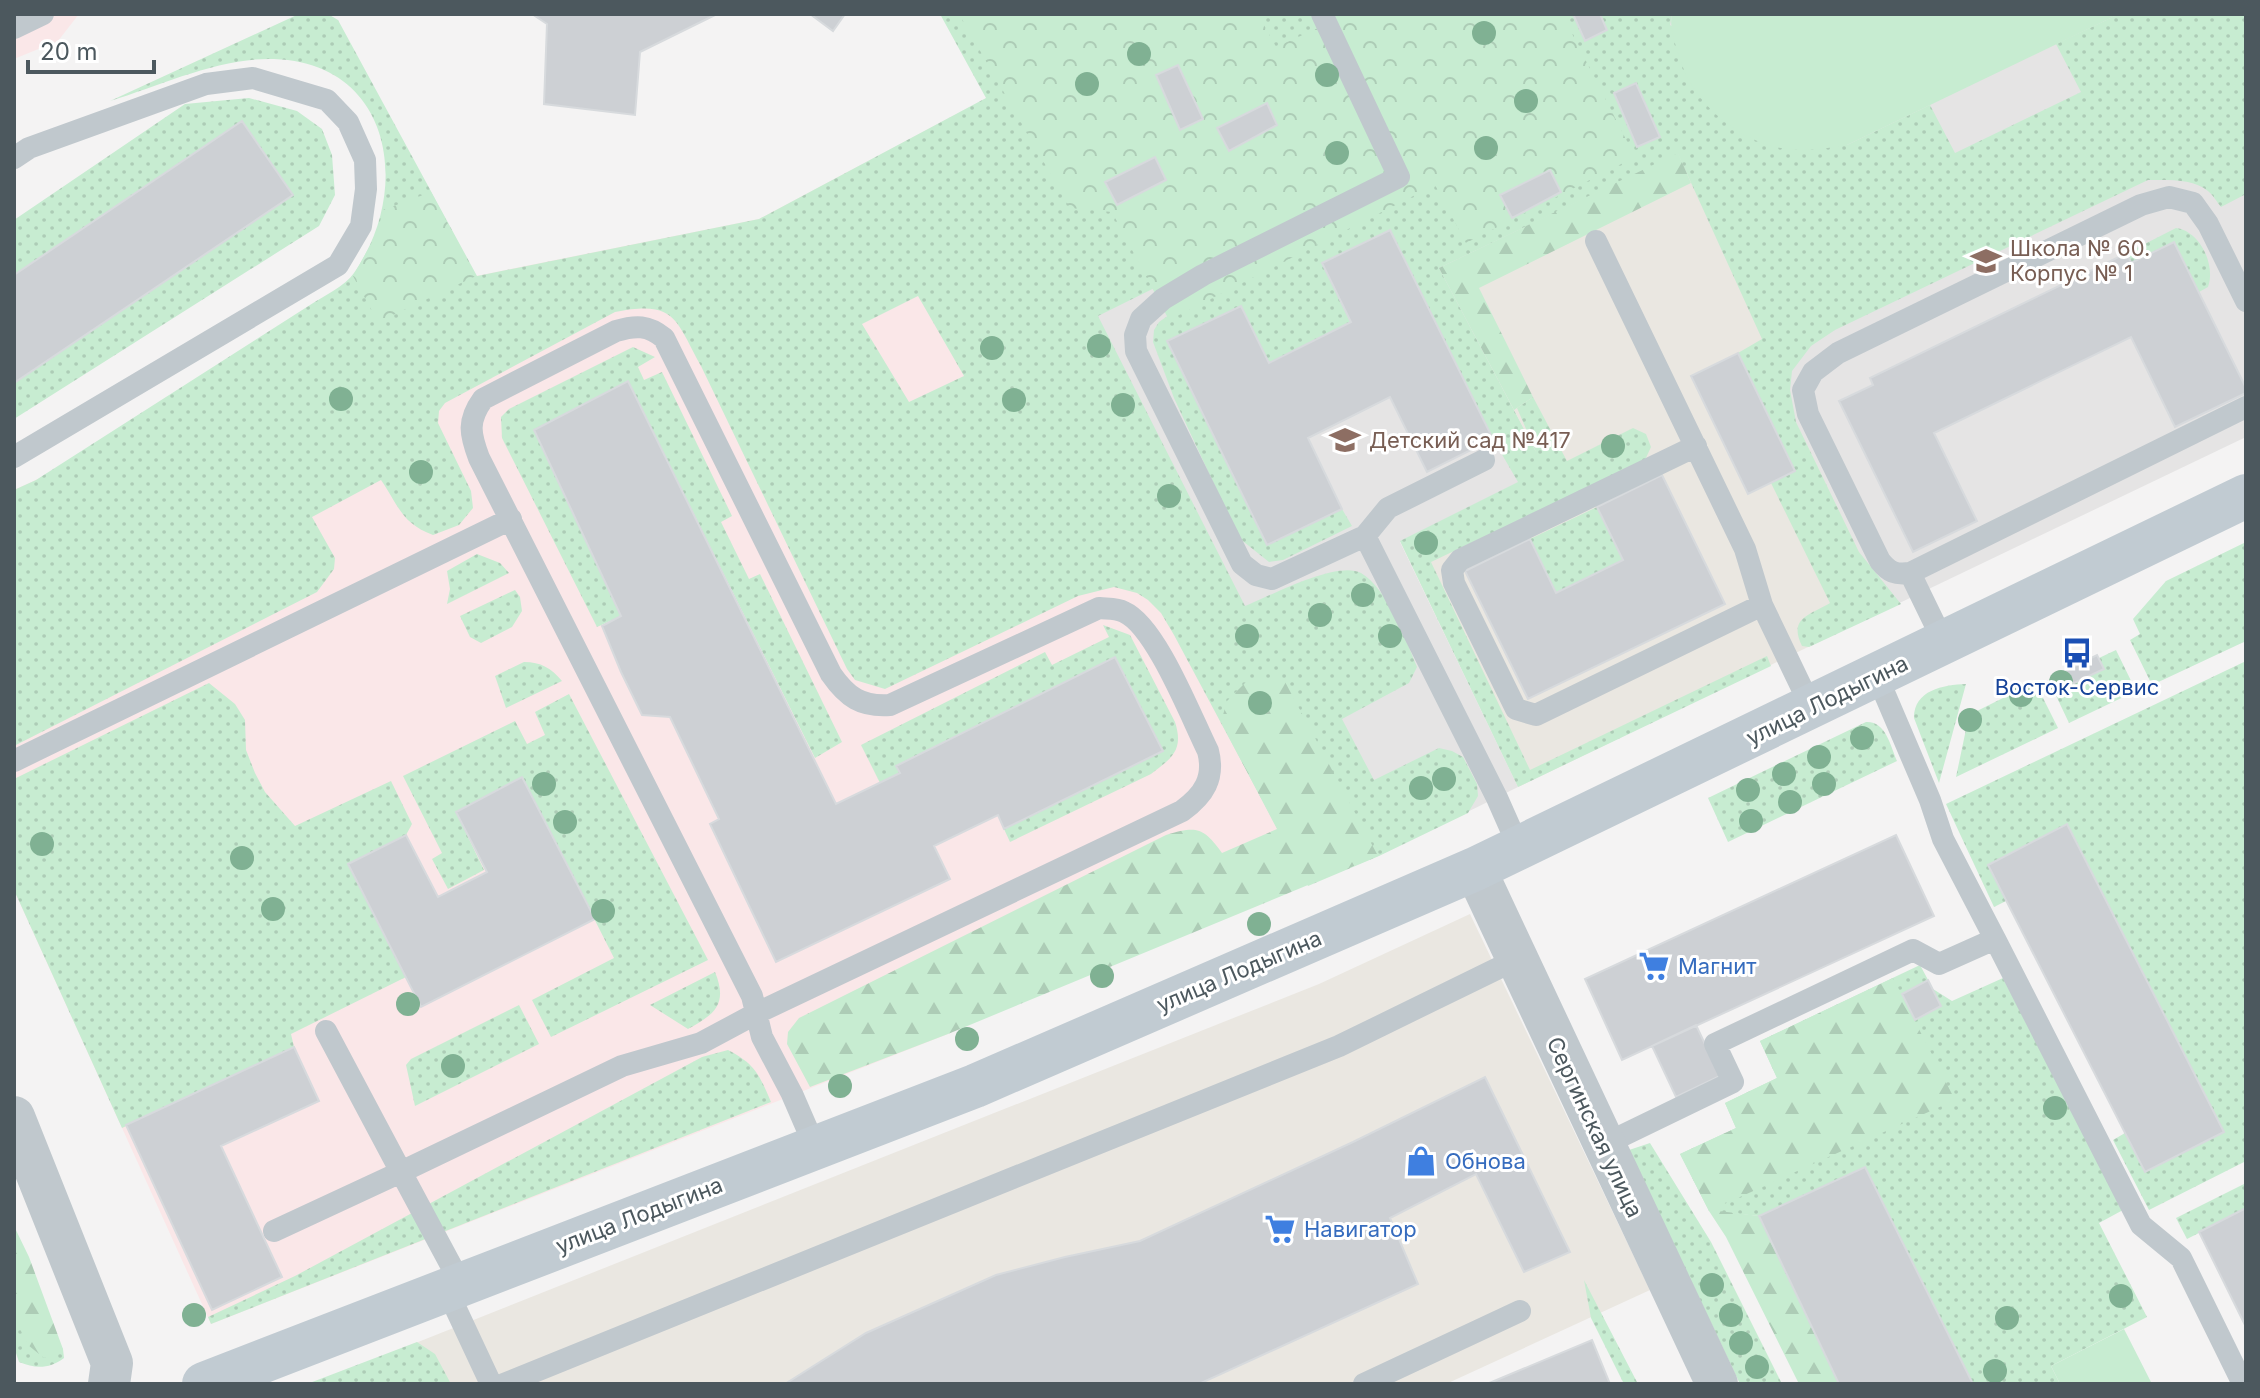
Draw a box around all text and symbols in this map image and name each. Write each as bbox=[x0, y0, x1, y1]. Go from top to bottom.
scale bar bbox=[28, 24, 154, 74]
text: 20 m bbox=[40, 37, 98, 66]
place label: Школа № 60. Корпус № 1 bbox=[2010, 235, 2150, 286]
school or university icon: Школа № 60. Корпус № 1 bbox=[1969, 244, 2003, 278]
school or university icon: Детский сад №417 bbox=[1328, 423, 1362, 457]
place label: Детский сад №417 bbox=[1369, 427, 1571, 453]
bus stop icon: Восток-Сервис bbox=[2060, 636, 2094, 670]
street label: улица Лодыгина bbox=[1742, 650, 1912, 750]
place label: Восток-Сервис bbox=[1995, 674, 2159, 700]
street label: улица Лодыгина bbox=[1153, 925, 1325, 1017]
supermarket icon: Магнит bbox=[1637, 949, 1671, 983]
place label: Магнит bbox=[1678, 953, 1757, 979]
street label: Сергинская улица bbox=[1542, 1033, 1648, 1221]
shop icon: Обнова bbox=[1404, 1144, 1438, 1178]
place label: Обнова bbox=[1445, 1148, 1526, 1174]
street label: улица Лодыгина bbox=[552, 1171, 726, 1259]
supermarket icon: Навигатор bbox=[1263, 1212, 1297, 1246]
place label: Навигатор bbox=[1304, 1216, 1417, 1242]

